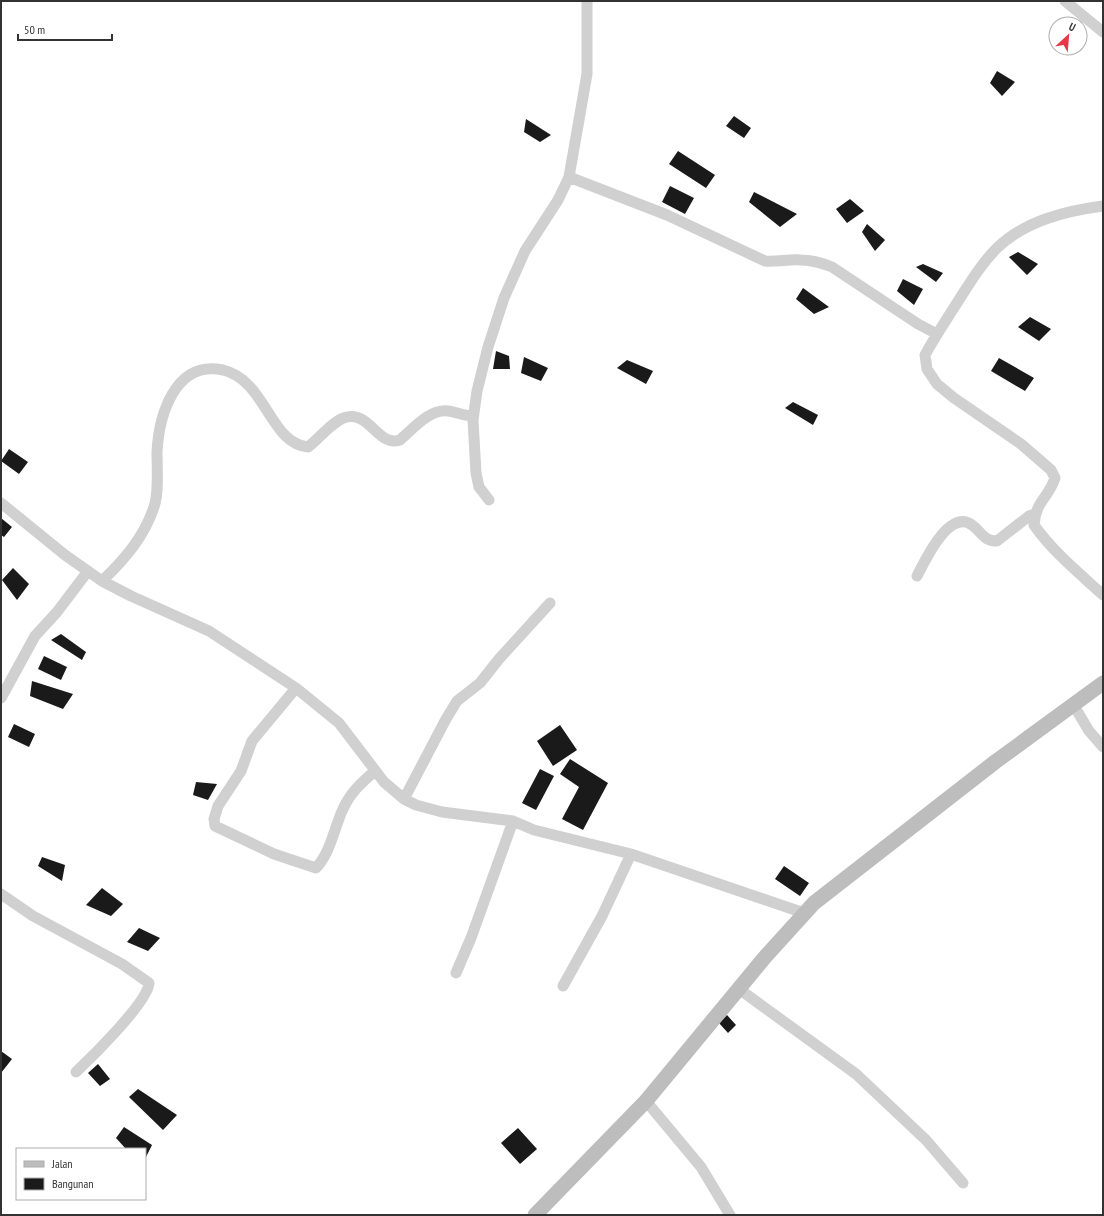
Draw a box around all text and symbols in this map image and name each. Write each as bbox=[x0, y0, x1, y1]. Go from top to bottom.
scale bar bbox=[18, 16, 112, 42]
north arrow bbox=[1048, 16, 1088, 56]
text: U bbox=[1067, 19, 1078, 35]
text: 50 m bbox=[24, 22, 45, 37]
legend bbox=[16, 1148, 146, 1200]
text: Jalan bbox=[51, 1156, 73, 1171]
text: Bangunan bbox=[52, 1176, 93, 1191]

